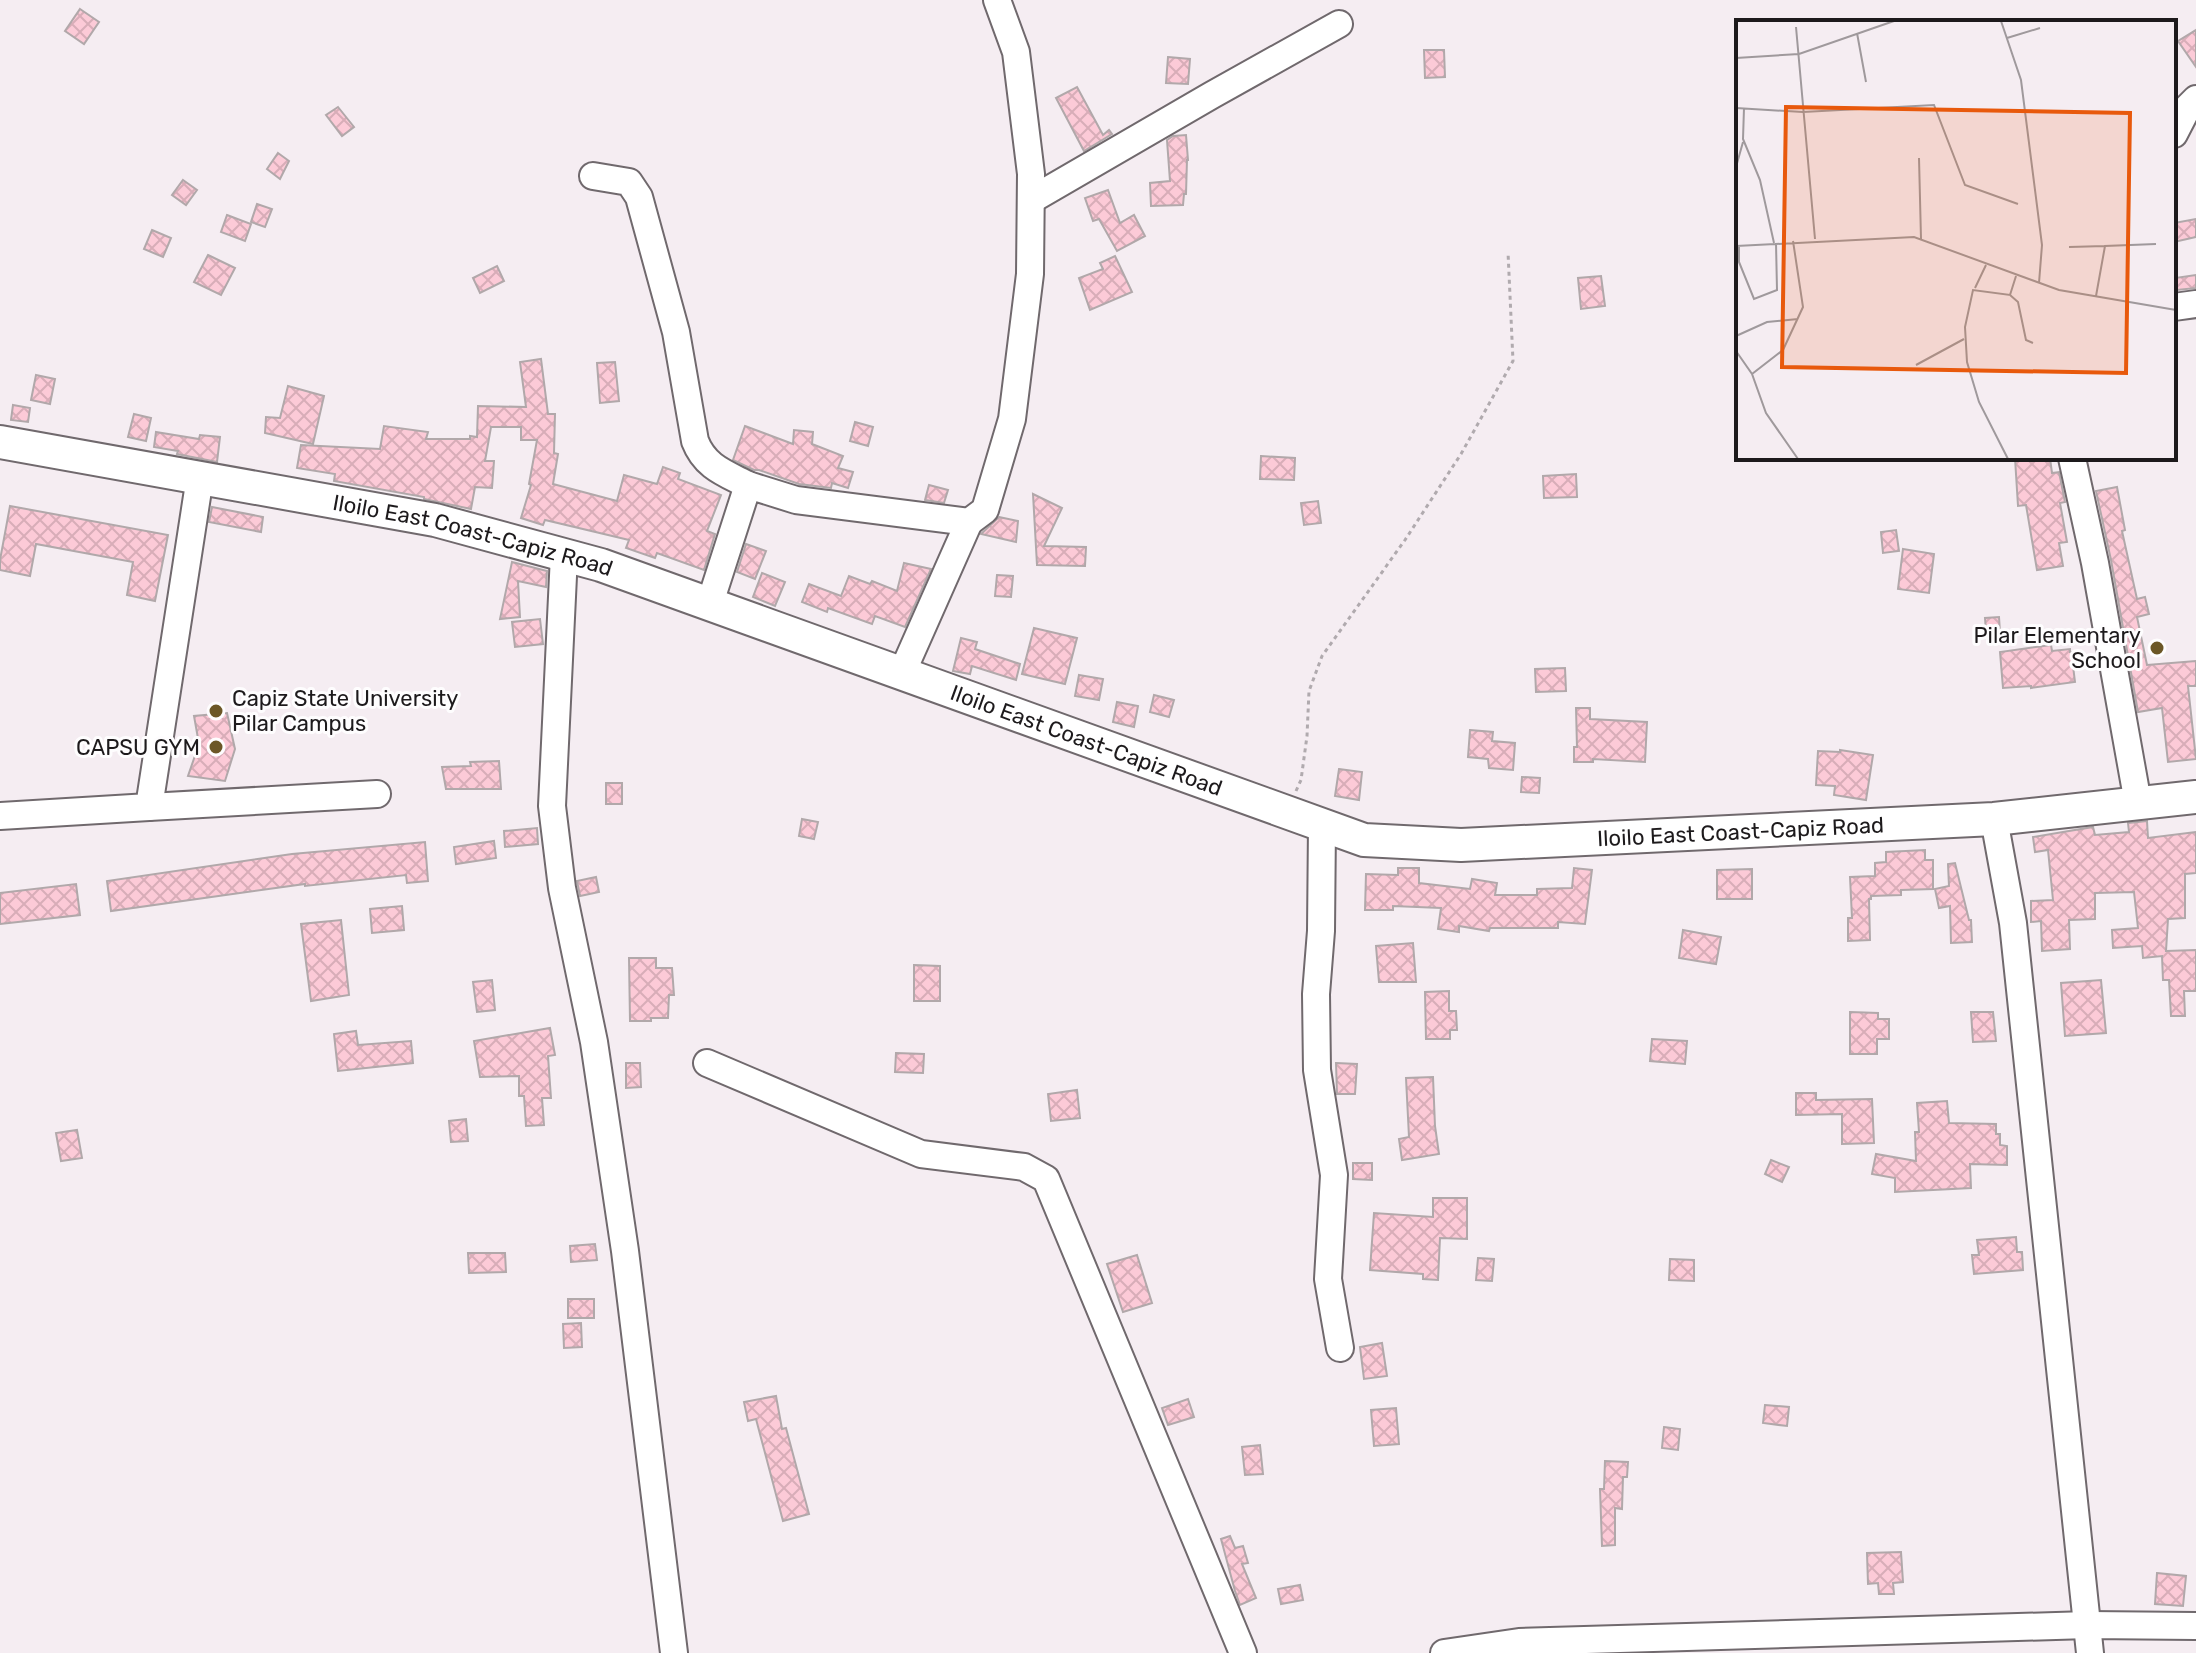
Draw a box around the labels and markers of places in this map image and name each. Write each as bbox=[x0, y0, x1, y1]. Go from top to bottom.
place label: Pilar Elementary School bbox=[1974, 622, 2141, 674]
marker: Pilar Elementary School bbox=[2148, 639, 2166, 657]
place label: Capiz State University Pilar Campus bbox=[232, 685, 458, 737]
marker: Capiz State University Pilar Campus bbox=[207, 702, 225, 720]
place label: CAPSU GYM bbox=[76, 734, 200, 761]
marker: CAPSU GYM bbox=[207, 738, 225, 756]

